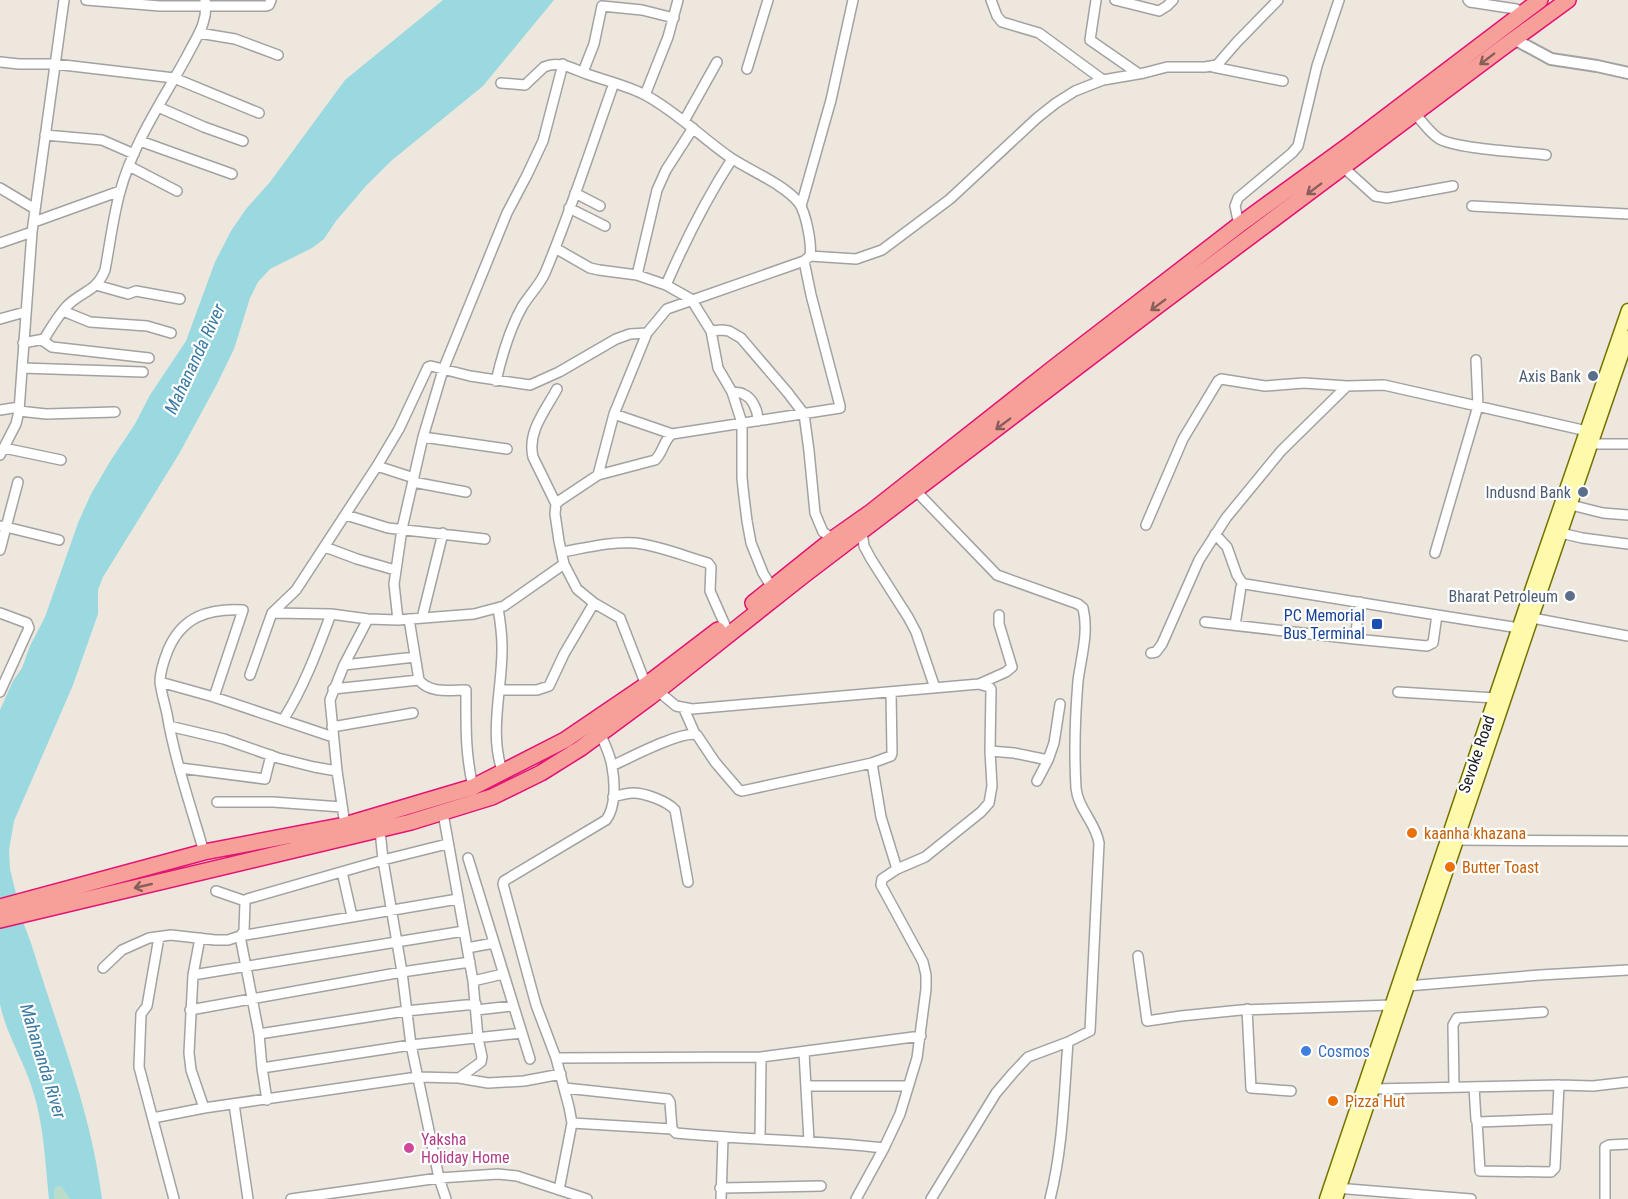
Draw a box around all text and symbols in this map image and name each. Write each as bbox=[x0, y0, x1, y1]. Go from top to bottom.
one-way arrow bbox=[1480, 53, 1496, 65]
one-way arrow bbox=[1307, 182, 1323, 195]
one-way arrow bbox=[1151, 299, 1167, 312]
water label: Mahananda River bbox=[160, 300, 229, 417]
place label: Axis Bank bbox=[1519, 367, 1582, 386]
marker: Axis Bank bbox=[1586, 369, 1600, 383]
one-way arrow bbox=[996, 417, 1012, 430]
place label: Indusnd Bank bbox=[1486, 483, 1572, 502]
marker: Indusnd Bank bbox=[1576, 485, 1590, 499]
place label: Bharat Petroleum bbox=[1449, 587, 1558, 606]
marker: Bharat Petroleum bbox=[1563, 589, 1577, 603]
place label: PC Memorial Bus Terminal bbox=[1283, 606, 1365, 643]
marker: PC Memorial Bus Terminal bbox=[1370, 617, 1384, 631]
street label: Sevoke Road bbox=[1454, 713, 1499, 795]
place label: kaanha khazana bbox=[1424, 824, 1526, 843]
marker: kaanha khazana bbox=[1405, 826, 1419, 840]
place label: Butter Toast bbox=[1462, 858, 1539, 877]
marker: Butter Toast bbox=[1443, 860, 1457, 874]
one-way arrow bbox=[134, 881, 153, 893]
water label: Mahananda River bbox=[16, 1001, 71, 1121]
place label: Cosmos bbox=[1318, 1042, 1370, 1061]
marker: Cosmos bbox=[1299, 1044, 1313, 1058]
place label: Pizza Hut bbox=[1345, 1092, 1406, 1111]
marker: Pizza Hut bbox=[1326, 1094, 1340, 1108]
place label: Yaksha Holiday Home bbox=[421, 1130, 510, 1167]
marker: Yaksha Holiday Home bbox=[402, 1141, 416, 1155]

